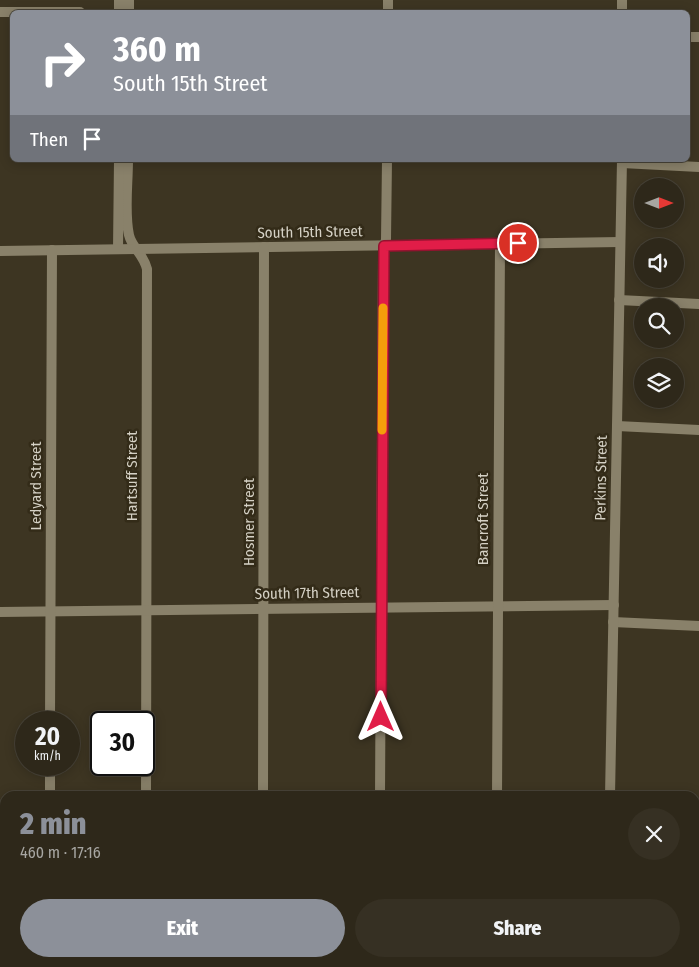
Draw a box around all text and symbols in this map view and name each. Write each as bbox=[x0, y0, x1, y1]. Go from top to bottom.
text: 360 m bbox=[113, 28, 201, 70]
icon: right bbox=[30, 30, 95, 95]
text: South 15th Street bbox=[113, 70, 268, 97]
icon: arrive bbox=[78, 125, 106, 153]
text: Then bbox=[30, 128, 68, 151]
north arrow bbox=[634, 178, 684, 228]
map controls bbox=[634, 178, 684, 408]
street label: South 15th Street bbox=[257, 222, 363, 242]
pin bbox=[497, 222, 539, 264]
icon: arrive bbox=[504, 229, 532, 257]
button: sound bbox=[634, 238, 684, 288]
button: search bbox=[634, 298, 684, 348]
button: layers bbox=[634, 358, 684, 408]
street label: Hartsuff Street bbox=[123, 431, 141, 521]
street label: Perkins Street bbox=[591, 435, 611, 521]
street label: Ledyard Street bbox=[27, 441, 45, 530]
street label: Bancroft Street bbox=[474, 473, 492, 565]
street label: Hosmer Street bbox=[240, 478, 258, 566]
street label: South 17th Street bbox=[255, 583, 360, 603]
position arrow bbox=[354, 690, 406, 742]
speed limit sign: 30 bbox=[90, 711, 155, 776]
text: 20 bbox=[35, 722, 60, 752]
text: km/h bbox=[34, 749, 61, 763]
text: 2 min bbox=[20, 806, 86, 842]
button: close bbox=[628, 808, 680, 860]
text: 460 m · 17:16 bbox=[20, 843, 101, 862]
button: Exit bbox=[20, 899, 345, 957]
button: Share bbox=[355, 899, 680, 957]

